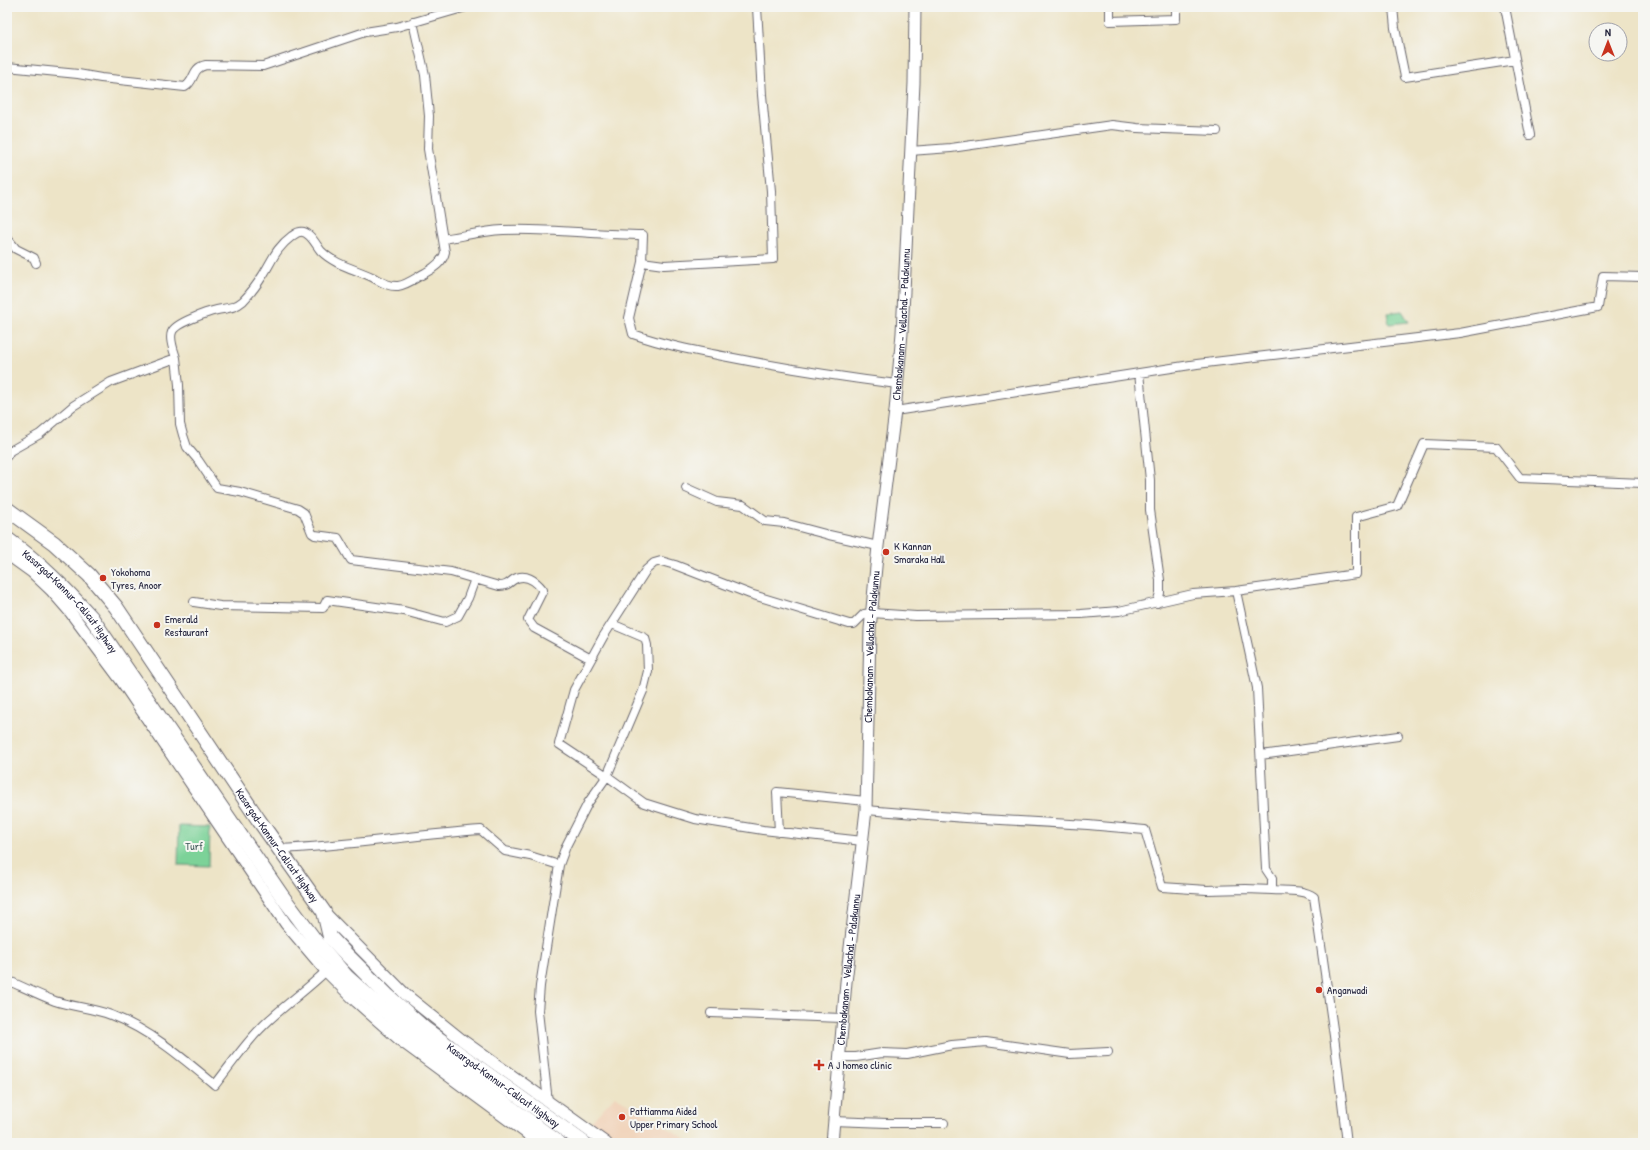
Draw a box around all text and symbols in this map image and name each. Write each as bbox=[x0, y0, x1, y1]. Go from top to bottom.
north arrow bbox=[1588, 22, 1628, 62]
text: N bbox=[1605, 25, 1611, 39]
street label: Chembakanam - Vellachal - Palakunnu bbox=[889, 248, 913, 401]
place label: K Kannan Smaraka Hall bbox=[894, 539, 945, 566]
street label: Kasargod-Kannur-Calicut Highway bbox=[19, 546, 121, 656]
marker: K Kannan Smaraka Hall bbox=[881, 547, 891, 557]
place label: Yokohoma Tyres, Anoor bbox=[111, 565, 163, 592]
street label: Chembakanam - Vellachal - Palakunnu bbox=[861, 570, 883, 723]
marker: Yokohoma Tyres, Anoor bbox=[98, 573, 108, 583]
place label: Emerald Restaurant bbox=[165, 612, 209, 639]
marker: Emerald Restaurant bbox=[152, 620, 162, 630]
street label: Kasargod-Kannur-Calicut Highway bbox=[232, 786, 322, 905]
park label: Turf bbox=[185, 839, 203, 853]
street label: Chembakanam - Vellachal - Palakunnu bbox=[834, 893, 863, 1046]
place label: Anganwadi bbox=[1327, 983, 1368, 997]
marker: Anganwadi bbox=[1314, 985, 1324, 995]
street label: Kasargod-Kannur-Calicut Highway bbox=[444, 1040, 563, 1131]
place label: A J homeo clinic bbox=[828, 1058, 892, 1072]
marker: A J homeo clinic bbox=[813, 1059, 825, 1071]
place label: Pattiamma Aided Upper Primary School bbox=[630, 1104, 718, 1131]
marker: Pattiamma Aided Upper Primary School bbox=[617, 1112, 627, 1122]

